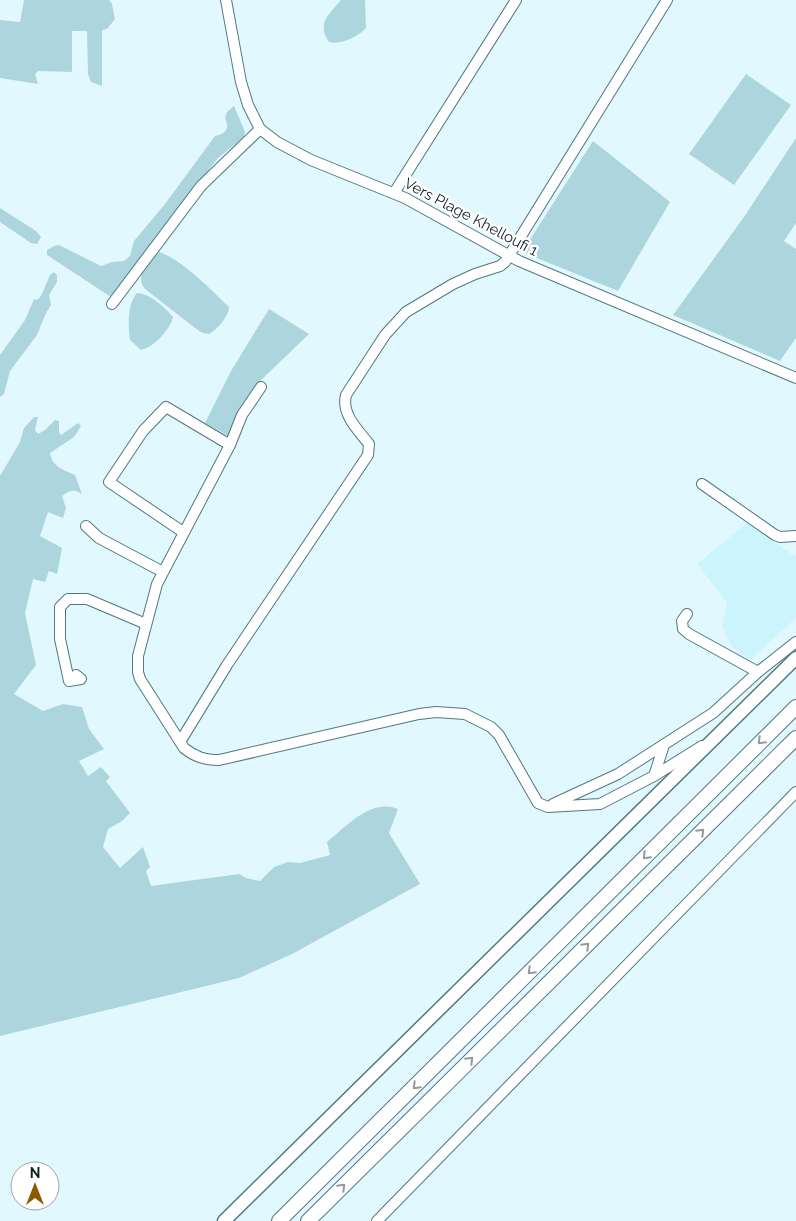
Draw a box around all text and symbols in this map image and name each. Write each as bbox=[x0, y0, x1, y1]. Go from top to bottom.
street label: Vers Plage Khelloufi 1 bbox=[401, 174, 541, 260]
one-way arrow bbox=[758, 736, 767, 745]
one-way arrow bbox=[696, 829, 705, 838]
one-way arrow bbox=[643, 850, 652, 859]
one-way arrow bbox=[580, 943, 589, 952]
one-way arrow bbox=[528, 965, 537, 974]
one-way arrow bbox=[465, 1057, 474, 1066]
one-way arrow bbox=[413, 1080, 422, 1089]
north arrow bbox=[10, 1161, 60, 1211]
text: N bbox=[30, 1165, 40, 1181]
one-way arrow bbox=[336, 1184, 345, 1193]

